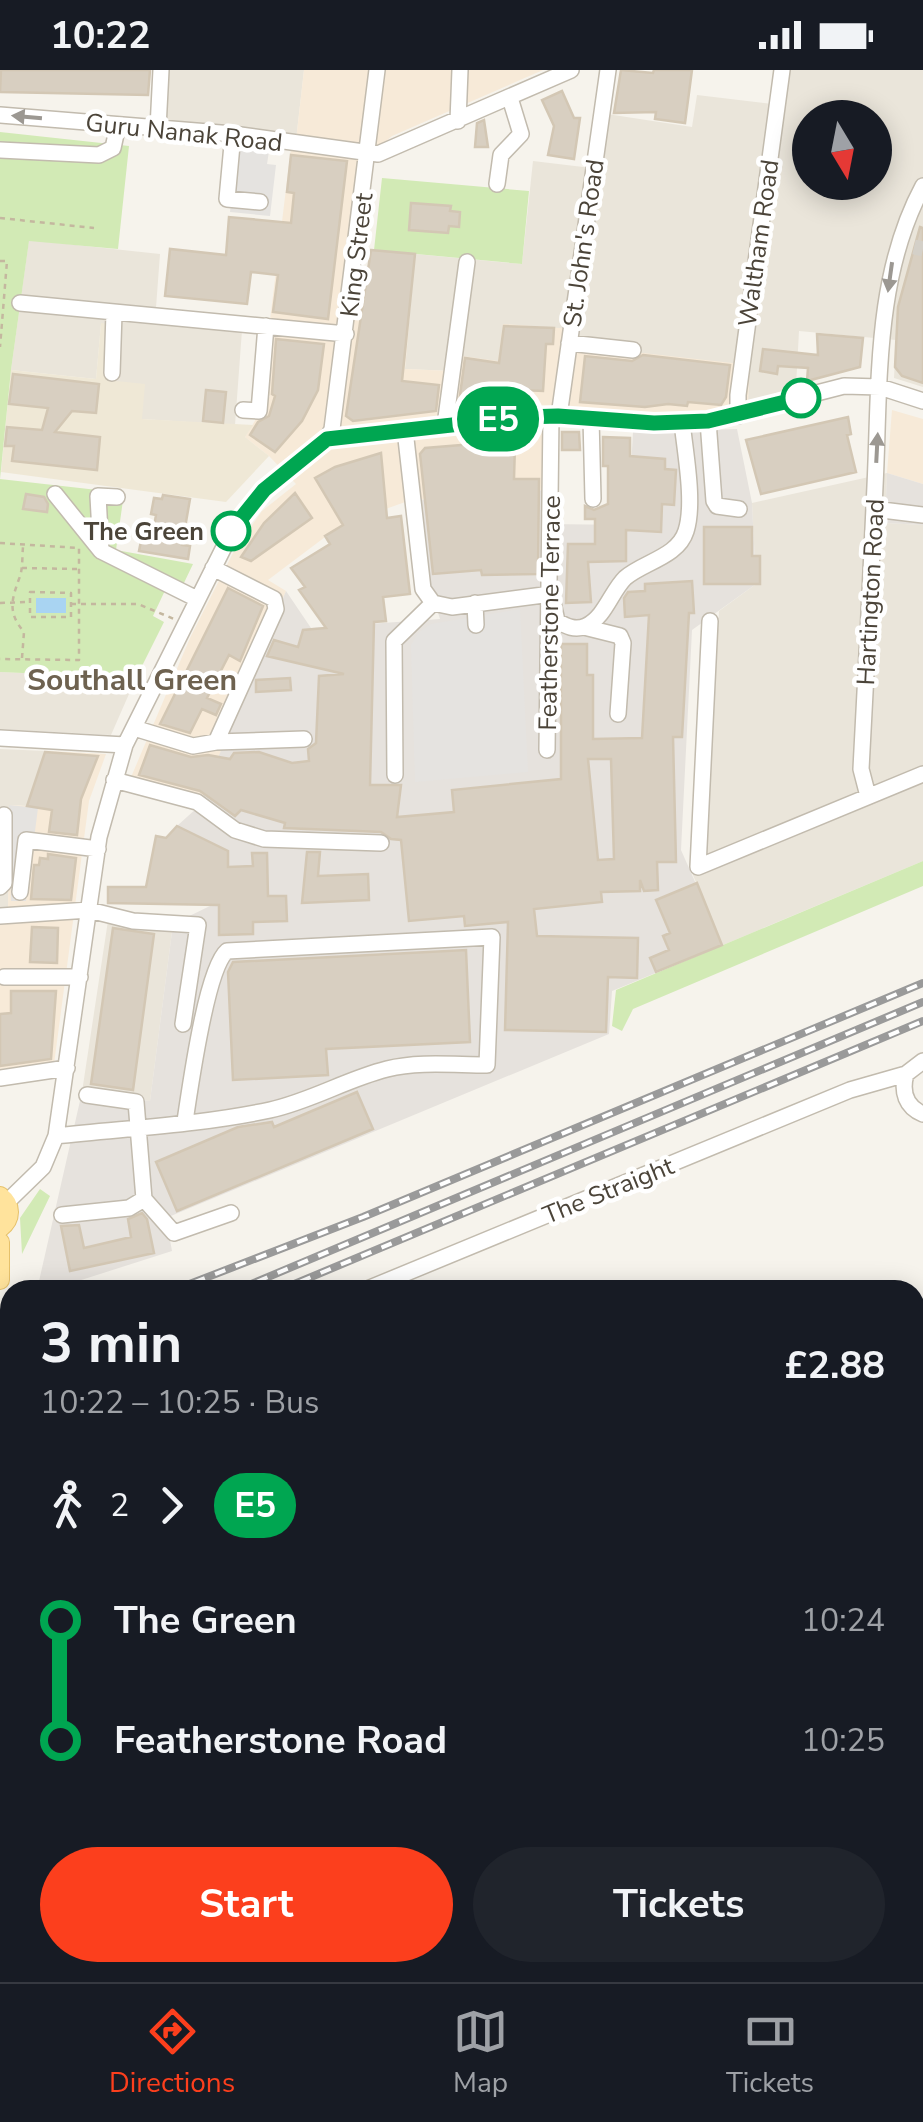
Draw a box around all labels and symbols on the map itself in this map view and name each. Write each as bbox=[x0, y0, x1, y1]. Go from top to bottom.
north arrow bbox=[792, 100, 892, 200]
street label: Guru Nanak Road bbox=[84, 106, 284, 160]
one-way arrow bbox=[11, 109, 43, 125]
street label: St. John's Road bbox=[555, 157, 613, 329]
street label: Waltham Road bbox=[730, 157, 788, 329]
street label: King Street bbox=[333, 191, 382, 319]
one-way arrow bbox=[882, 262, 898, 293]
unlabelled marker bbox=[782, 379, 820, 417]
line badge: E5 bbox=[453, 386, 543, 452]
one-way arrow bbox=[869, 432, 885, 464]
street label: Featherstone Terrace bbox=[531, 495, 569, 731]
street label: Hartington Road bbox=[849, 498, 893, 686]
marker: The Green bbox=[212, 512, 250, 550]
place label: The Green bbox=[84, 515, 204, 549]
district label: Southall Green bbox=[27, 660, 237, 701]
street label: The Straight bbox=[538, 1149, 679, 1233]

